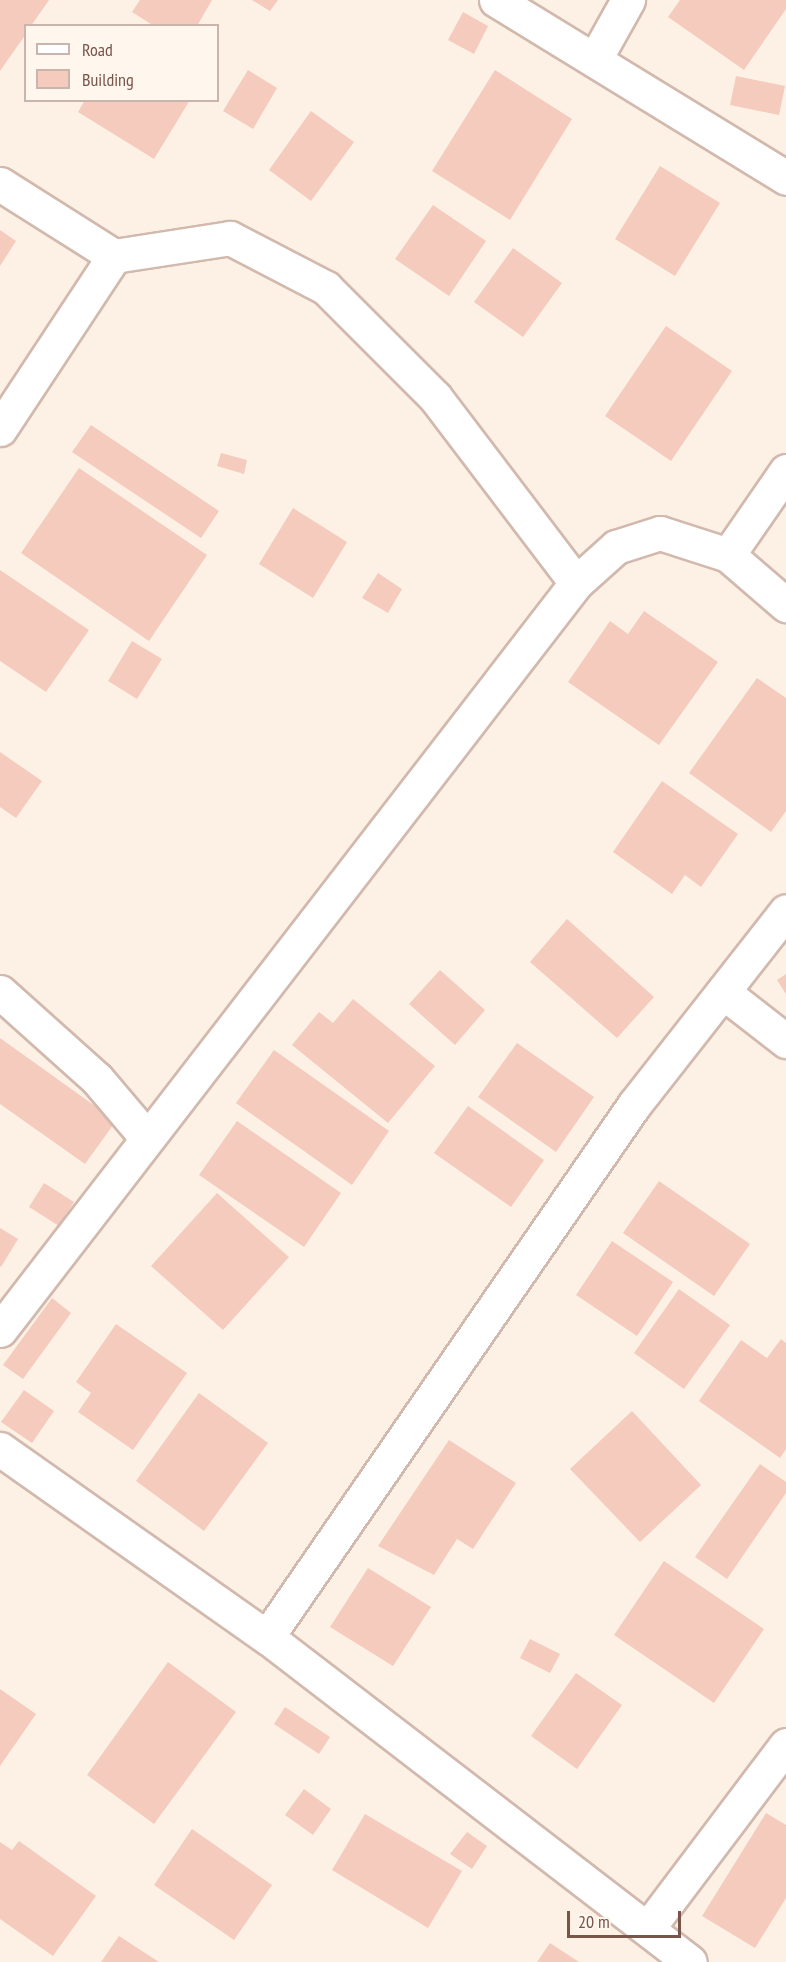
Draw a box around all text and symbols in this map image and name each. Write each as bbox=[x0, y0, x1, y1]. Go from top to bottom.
legend bbox=[24, 24, 219, 102]
text: Road bbox=[82, 38, 113, 61]
text: Building bbox=[82, 68, 134, 91]
scale bar bbox=[570, 1899, 684, 1937]
text: 20 m bbox=[578, 1910, 610, 1933]

